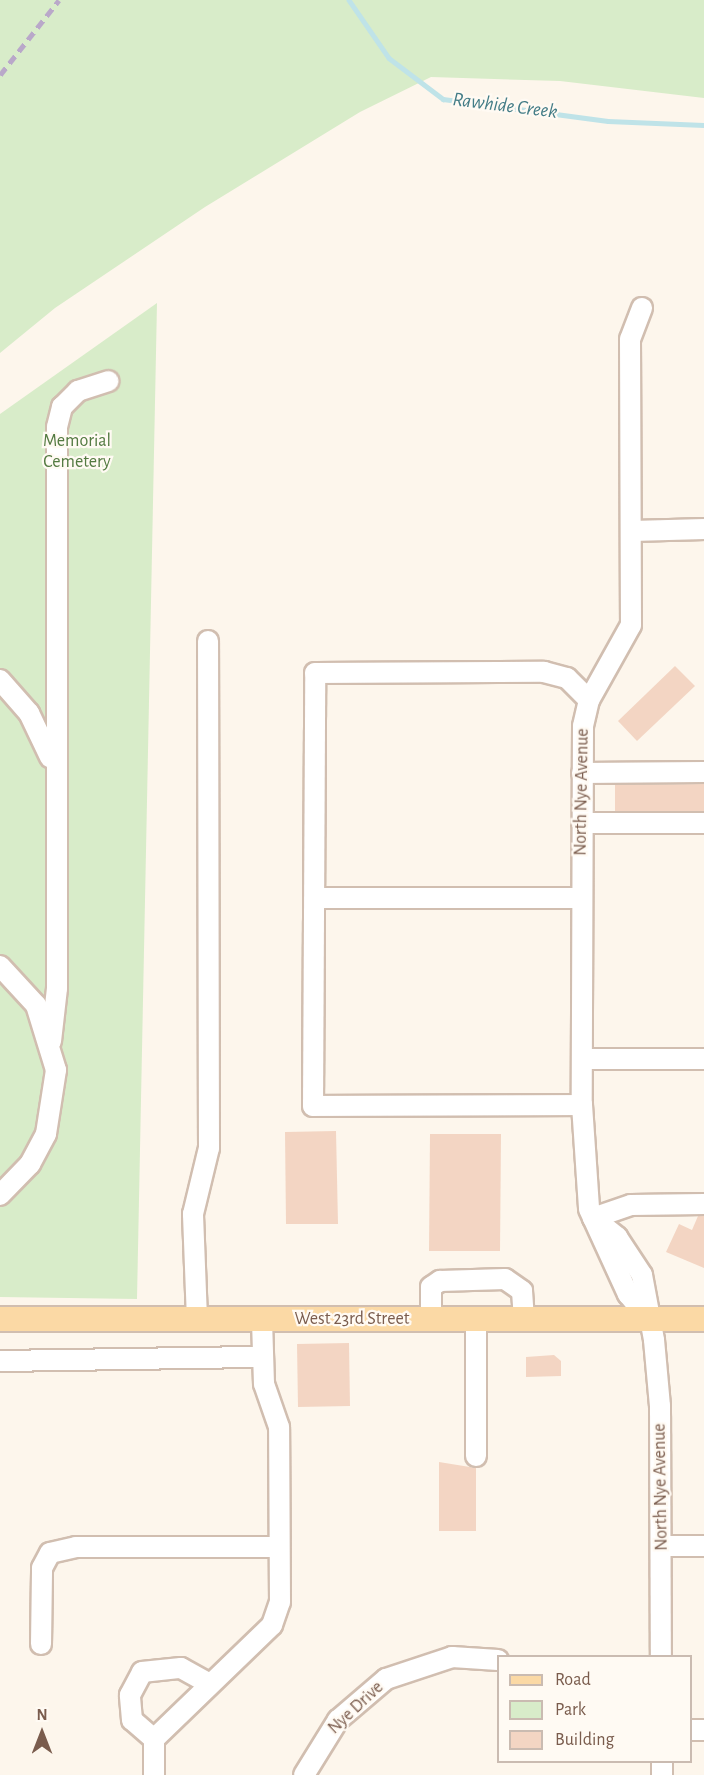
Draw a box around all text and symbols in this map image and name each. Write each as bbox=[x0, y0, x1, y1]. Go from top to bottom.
water label: Rawhide Creek bbox=[451, 88, 559, 124]
park label: Memorial Cemetery bbox=[43, 431, 111, 474]
street label: North Nye Avenue bbox=[570, 728, 594, 856]
street label: West 23rd Street bbox=[294, 1308, 410, 1330]
street label: North Nye Avenue bbox=[649, 1423, 673, 1551]
legend bbox=[497, 1655, 692, 1763]
text: Road bbox=[555, 1671, 591, 1689]
street label: Nye Drive bbox=[324, 1677, 388, 1739]
text: Park bbox=[555, 1701, 586, 1719]
north arrow bbox=[12, 1703, 72, 1763]
text: N bbox=[36, 1707, 48, 1723]
text: Building bbox=[555, 1731, 614, 1749]

